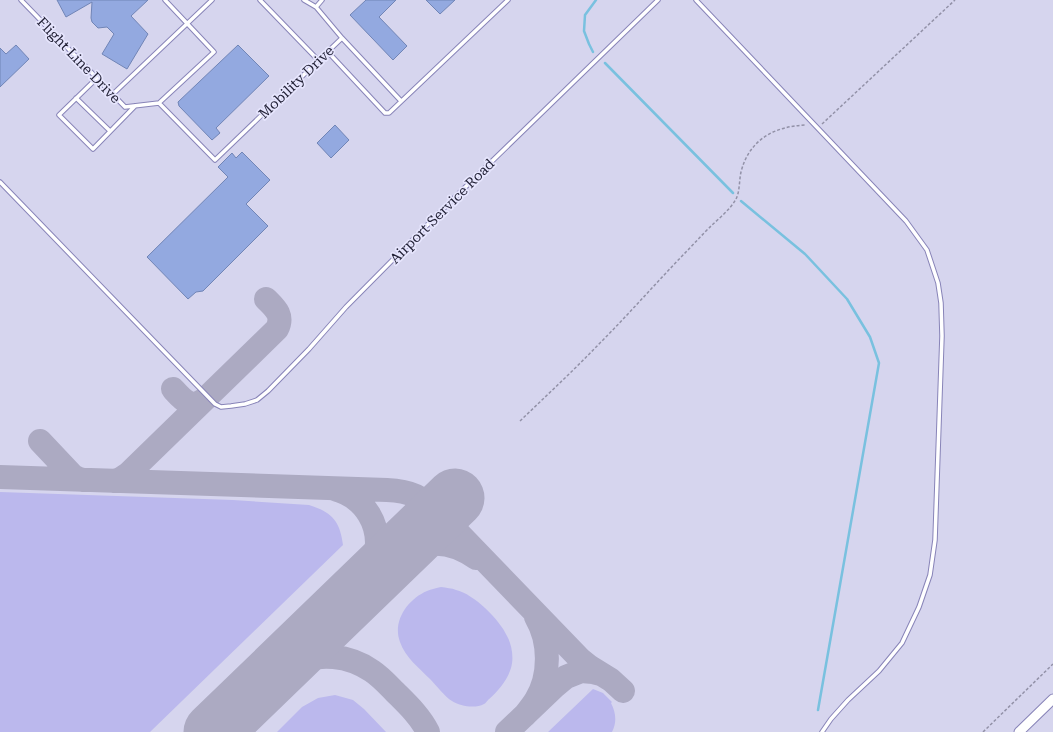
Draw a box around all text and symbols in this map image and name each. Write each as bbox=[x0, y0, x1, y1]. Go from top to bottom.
street label: Flight Line Drive bbox=[34, 14, 124, 106]
street label: Mobility Drive bbox=[255, 42, 337, 122]
street label: Airport Service Road bbox=[386, 155, 498, 267]

